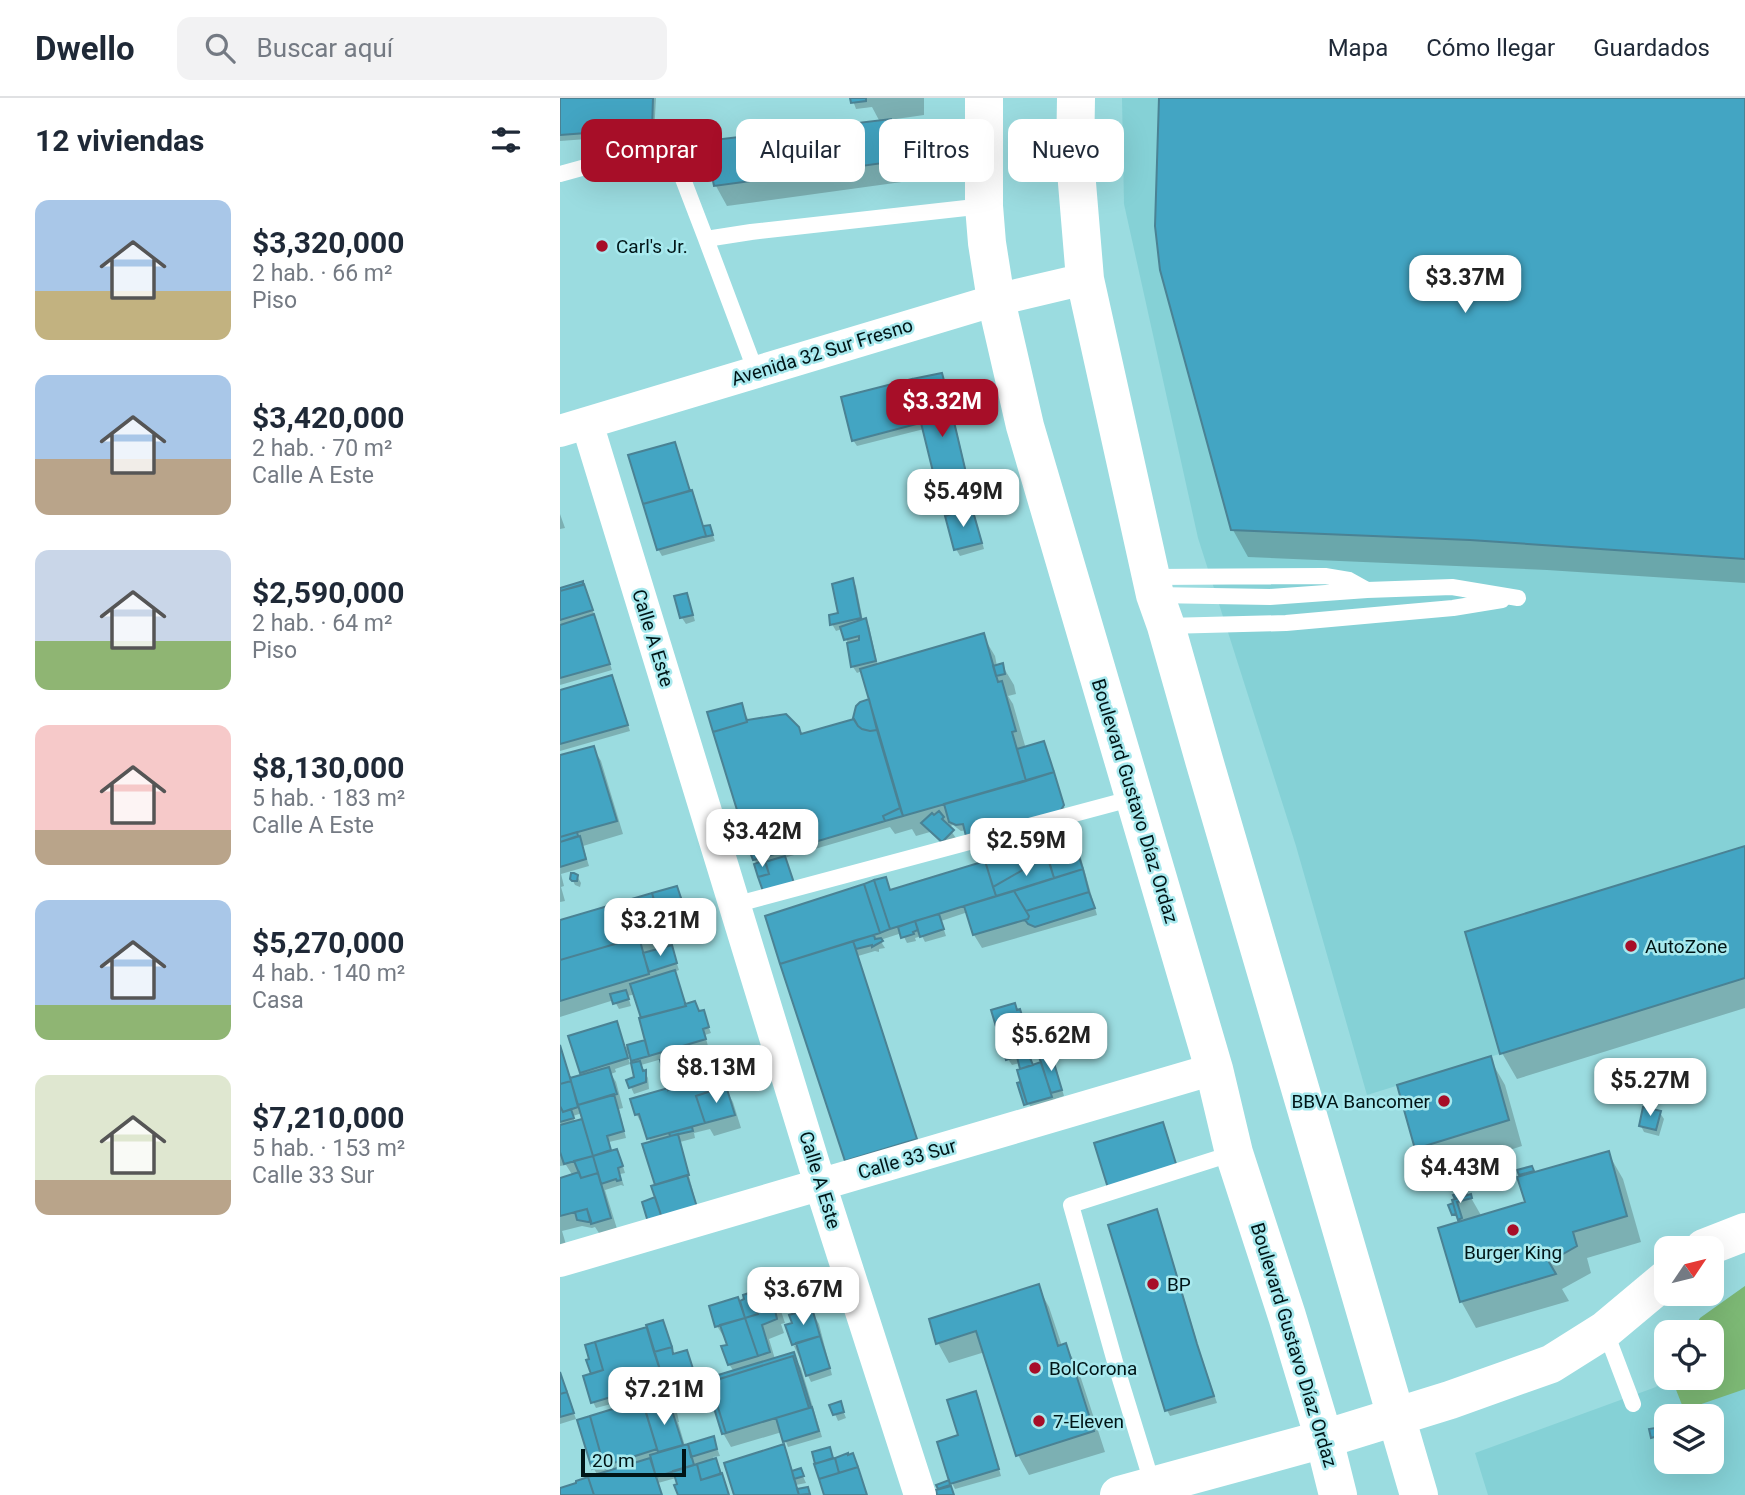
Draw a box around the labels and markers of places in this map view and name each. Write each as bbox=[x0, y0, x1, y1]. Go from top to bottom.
place label: Carl's Jr. bbox=[616, 235, 688, 258]
marker: Carl's Jr. bbox=[594, 238, 610, 254]
pin: $3.37M bbox=[1408, 256, 1522, 315]
pin: $3.32M bbox=[885, 380, 999, 439]
pin: $5.49M bbox=[906, 470, 1020, 529]
pin: $3.42M bbox=[705, 810, 819, 869]
pin: $2.59M bbox=[969, 818, 1083, 878]
pin: $3.21M bbox=[603, 898, 717, 958]
place label: AutoZone bbox=[1645, 935, 1727, 958]
marker: AutoZone bbox=[1623, 938, 1639, 954]
pin: $5.62M bbox=[994, 1014, 1108, 1073]
pin: $8.13M bbox=[659, 1046, 773, 1105]
pin: $5.27M bbox=[1593, 1058, 1707, 1118]
place label: BBVA Bancomer bbox=[1291, 1090, 1431, 1113]
marker: BBVA Bancomer bbox=[1436, 1093, 1452, 1109]
pin: $4.43M bbox=[1403, 1146, 1517, 1205]
marker: Burger King bbox=[1505, 1222, 1521, 1238]
place label: Burger King bbox=[1464, 1241, 1562, 1264]
pin: $3.67M bbox=[746, 1268, 860, 1327]
place label: BP bbox=[1167, 1273, 1191, 1296]
marker: BP bbox=[1145, 1276, 1161, 1292]
place label: BolCorona bbox=[1049, 1357, 1137, 1380]
marker: BolCorona bbox=[1027, 1360, 1043, 1376]
pin: $7.21M bbox=[607, 1368, 721, 1427]
place label: 7-Eleven bbox=[1053, 1410, 1124, 1433]
marker: 7-Eleven bbox=[1031, 1413, 1047, 1429]

